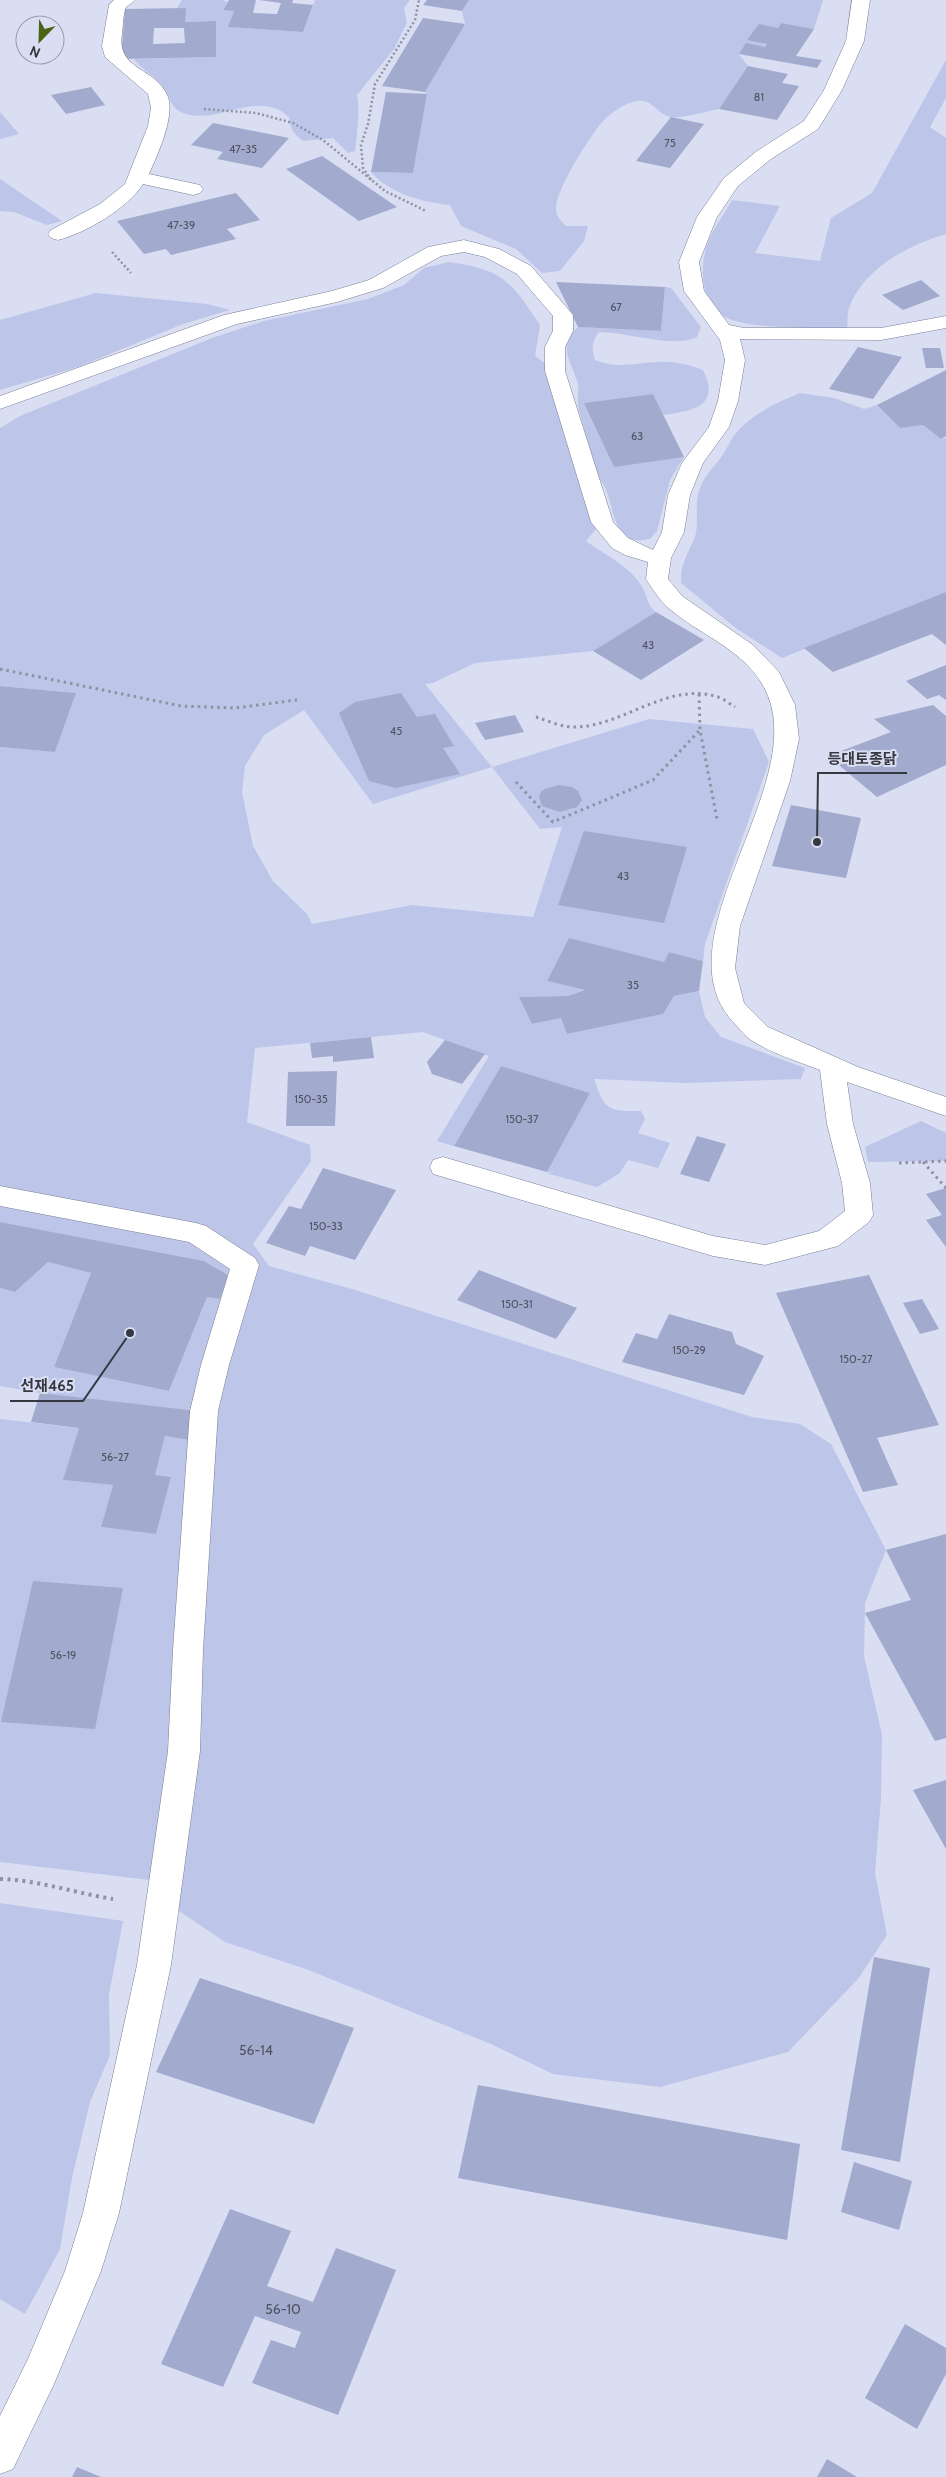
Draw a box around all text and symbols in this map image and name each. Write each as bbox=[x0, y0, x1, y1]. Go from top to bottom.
north arrow bbox=[15, 15, 65, 65]
text: N bbox=[27, 42, 43, 62]
house number: 81 bbox=[754, 90, 764, 104]
house number: 75 bbox=[664, 136, 676, 150]
house number: 47-35 bbox=[229, 142, 257, 156]
house number: 47-39 bbox=[167, 218, 195, 232]
house number: 67 bbox=[610, 300, 622, 314]
house number: 63 bbox=[631, 429, 643, 443]
house number: 43 bbox=[642, 638, 654, 652]
house number: 45 bbox=[390, 724, 402, 738]
callout: 등대토종닭 bbox=[818, 743, 907, 773]
text: 등대토종닭 bbox=[827, 750, 897, 768]
house number: 43 bbox=[617, 869, 629, 883]
house number: 35 bbox=[627, 978, 639, 992]
house number: 150-35 bbox=[294, 1092, 328, 1106]
house number: 150-37 bbox=[505, 1112, 539, 1126]
house number: 150-33 bbox=[309, 1219, 343, 1233]
house number: 150-31 bbox=[501, 1297, 533, 1311]
house number: 150-29 bbox=[672, 1343, 706, 1357]
house number: 150-27 bbox=[840, 1352, 873, 1366]
callout: 선재465 bbox=[10, 1371, 83, 1401]
text: 선재465 bbox=[20, 1377, 74, 1395]
house number: 56-27 bbox=[101, 1450, 129, 1464]
house number: 56-19 bbox=[50, 1648, 76, 1662]
house number: 56-14 bbox=[239, 2041, 273, 2059]
house number: 56-10 bbox=[265, 2300, 301, 2318]

